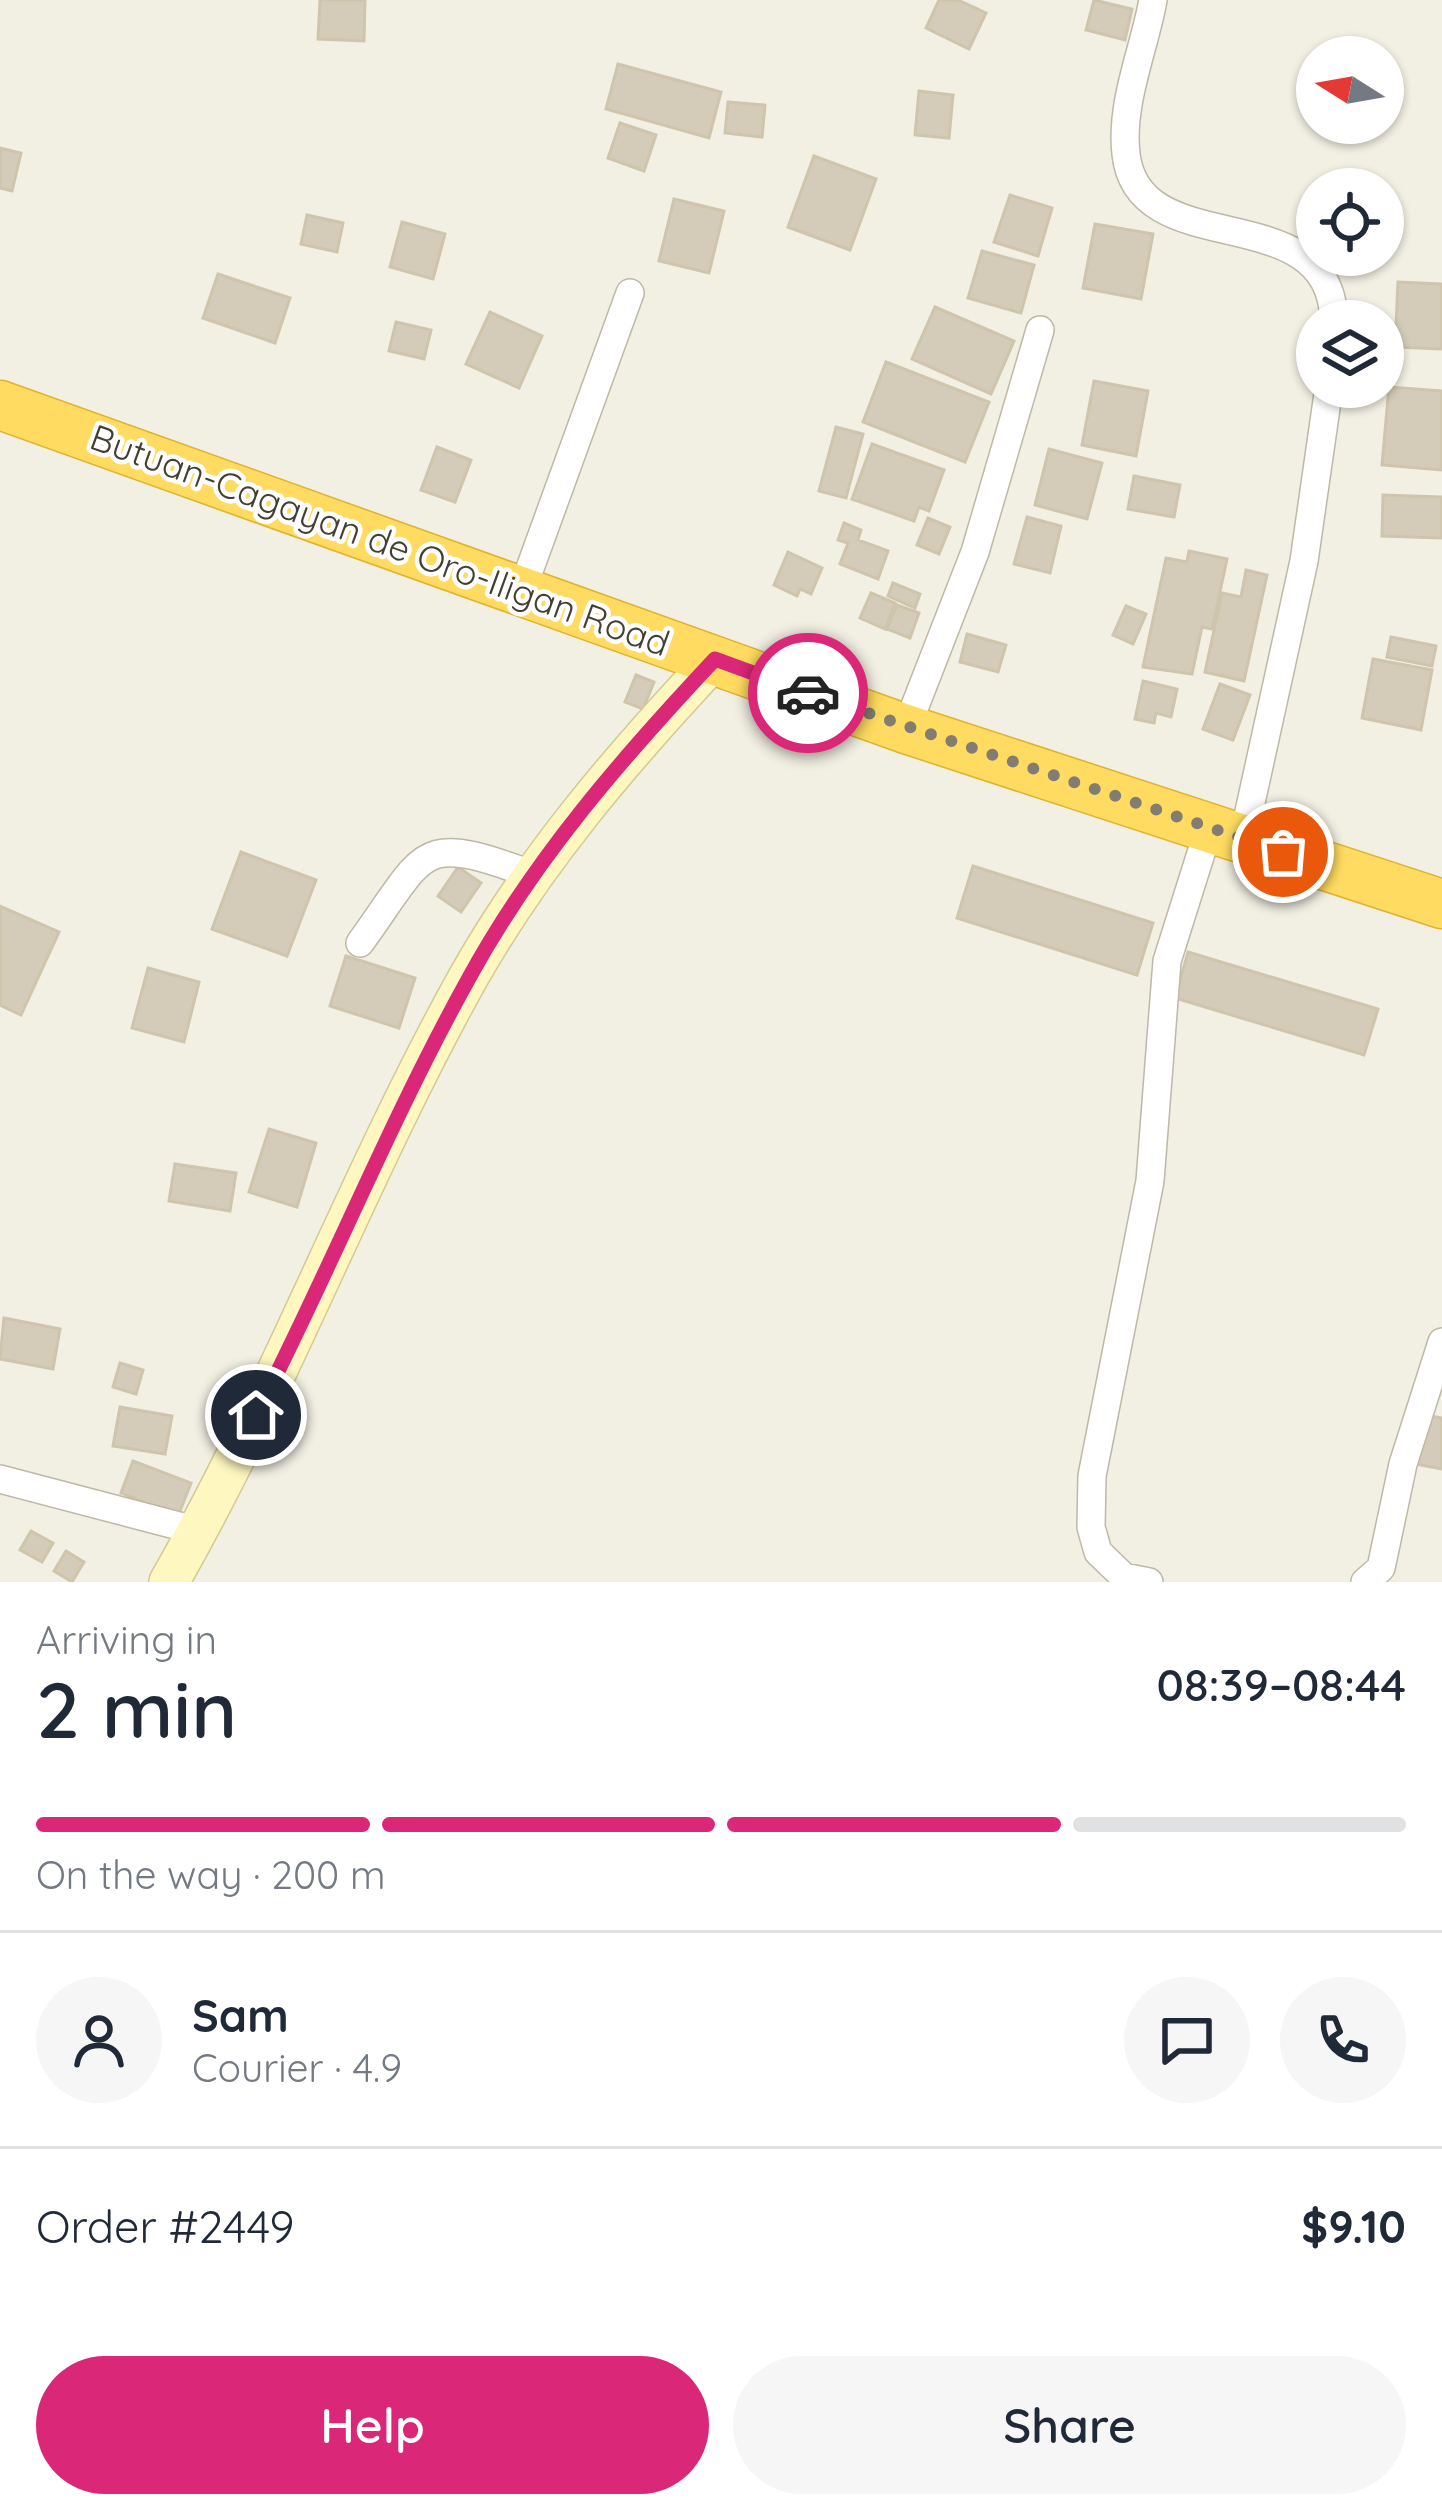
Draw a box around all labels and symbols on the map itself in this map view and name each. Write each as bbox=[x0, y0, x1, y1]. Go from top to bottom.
north arrow bbox=[1296, 36, 1404, 144]
street label: Butuan-Cagayan de Oro-Iligan Road bbox=[84, 414, 676, 666]
courier bbox=[748, 633, 868, 753]
pin bbox=[1232, 801, 1334, 903]
pin bbox=[205, 1364, 307, 1466]

